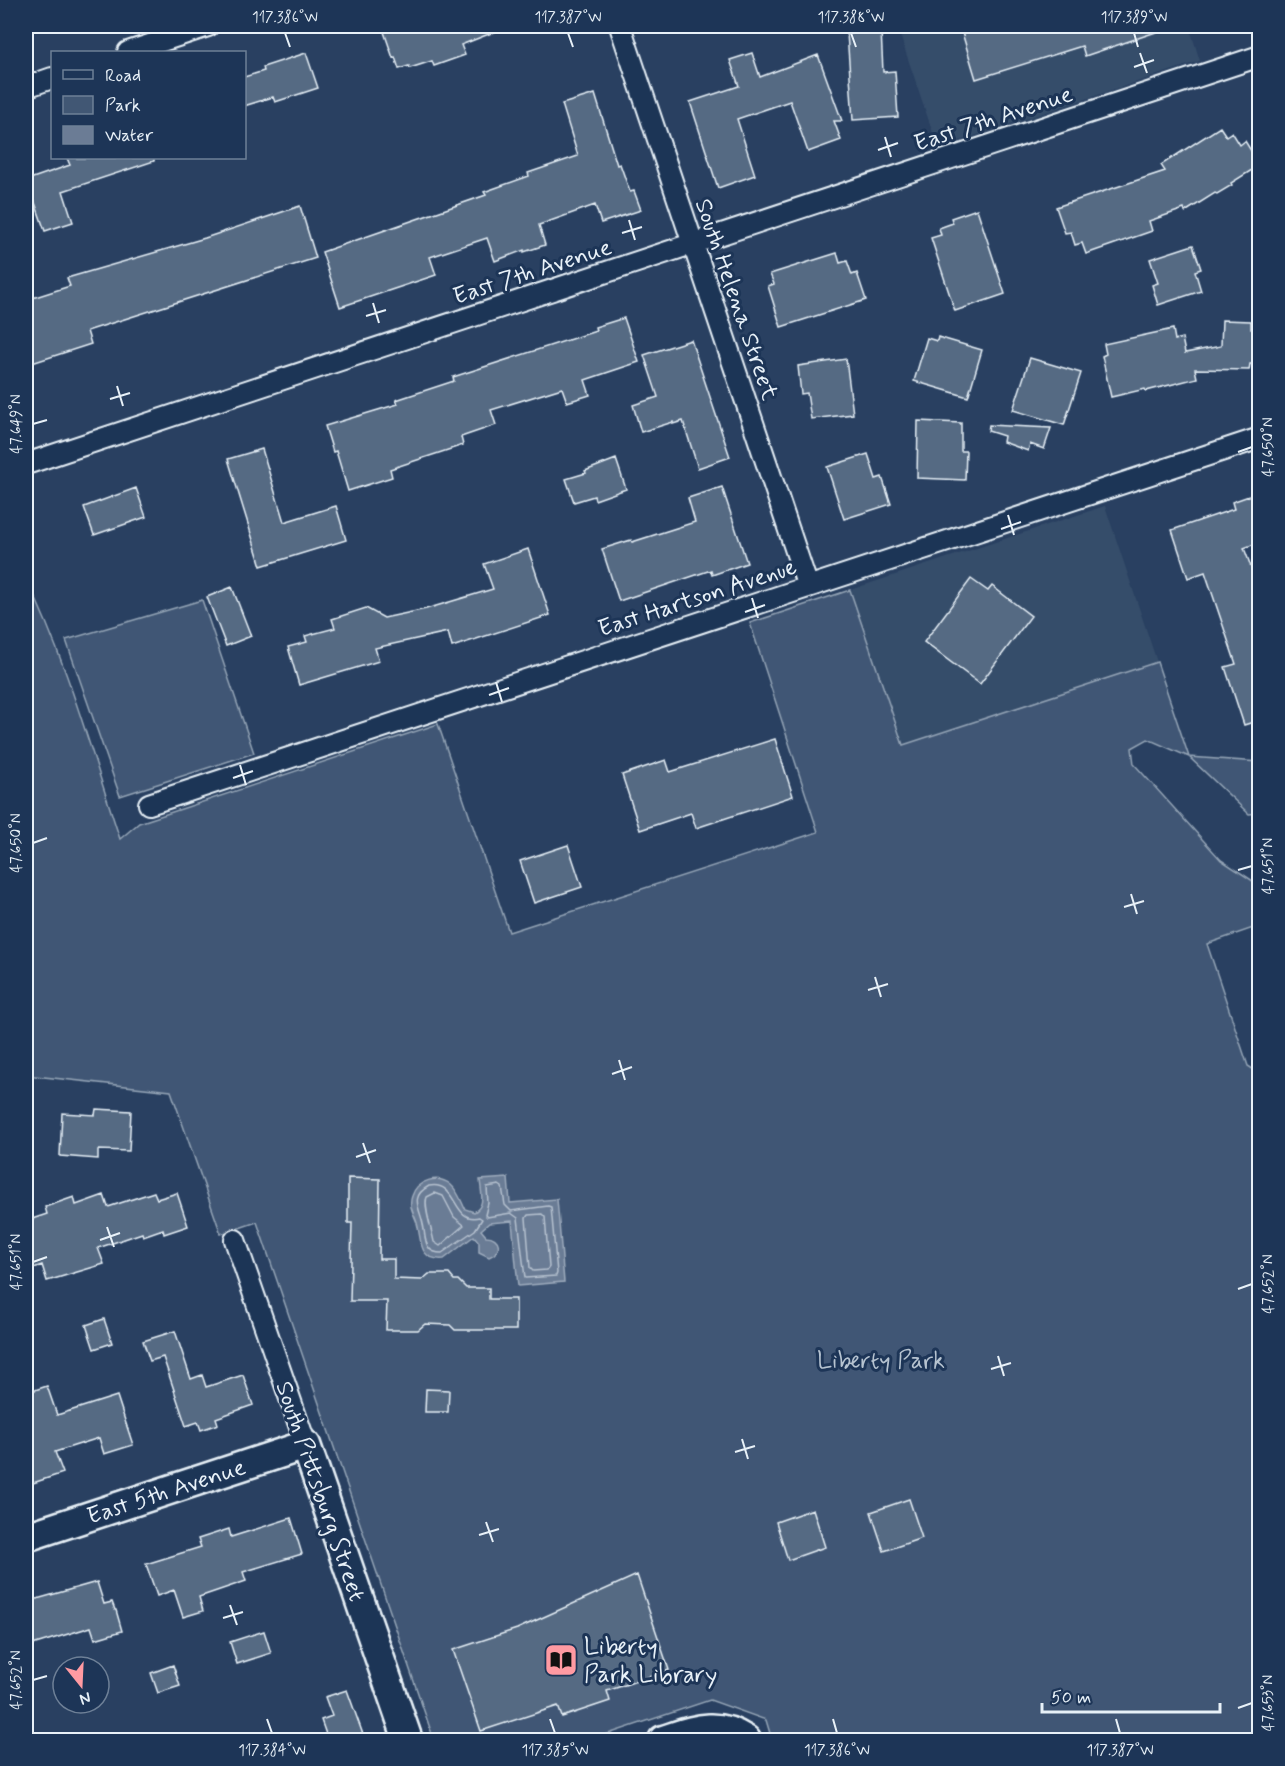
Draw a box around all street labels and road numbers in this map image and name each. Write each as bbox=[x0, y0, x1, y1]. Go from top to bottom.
street label: East 7th Avenue bbox=[910, 79, 1077, 160]
street label: South Helena Street bbox=[687, 195, 785, 404]
street label: East 7th Avenue bbox=[449, 232, 616, 313]
street label: East Hartson Avenue bbox=[594, 552, 801, 645]
street label: South Pittsburg Street bbox=[267, 1377, 372, 1606]
street label: East 5th Avenue bbox=[83, 1452, 250, 1533]

